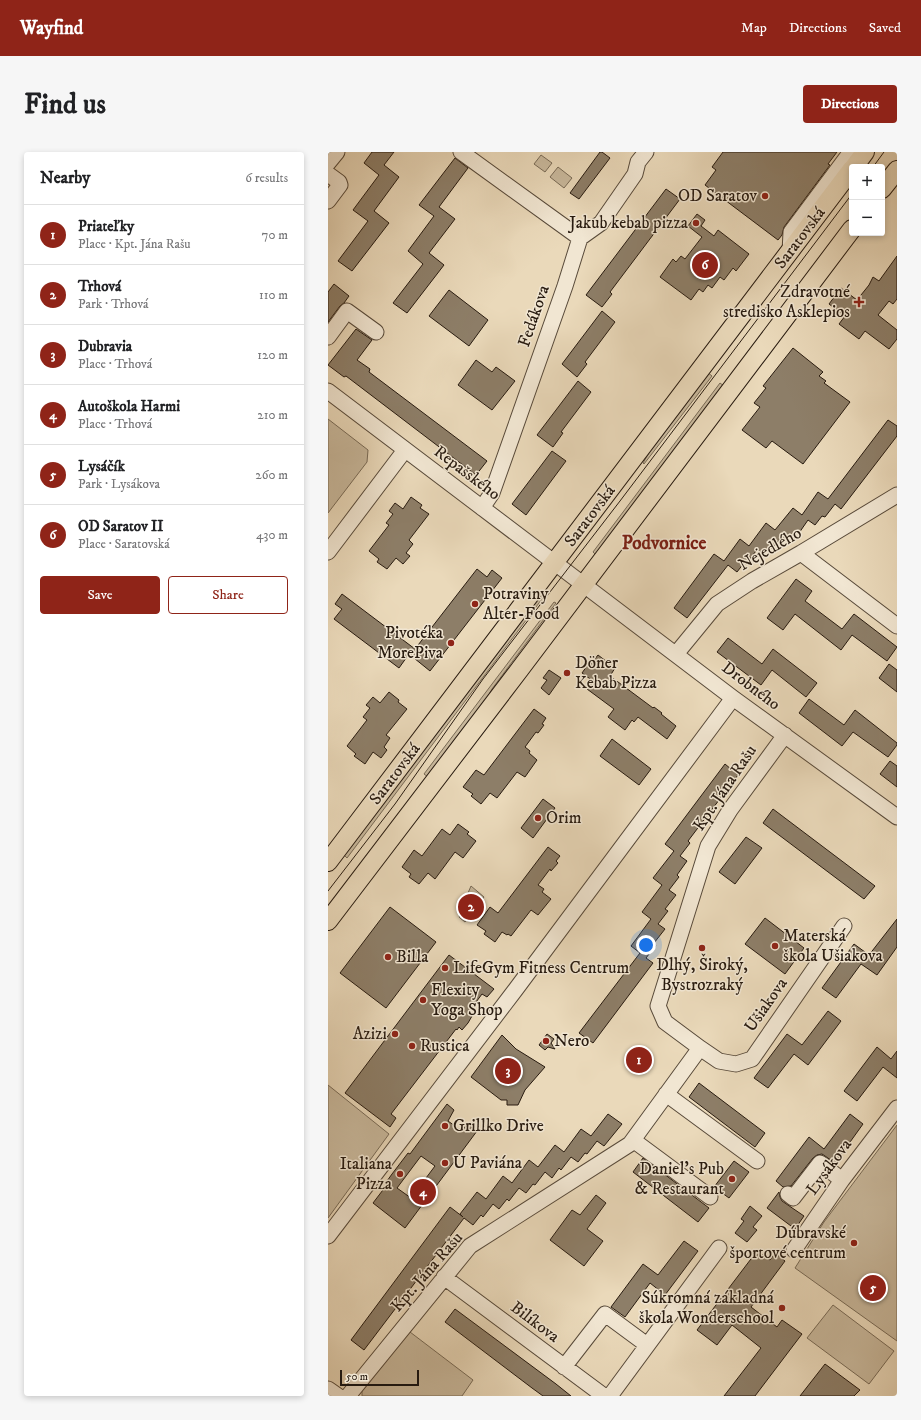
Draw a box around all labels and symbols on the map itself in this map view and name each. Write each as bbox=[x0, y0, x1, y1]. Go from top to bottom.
place label: OD Saratov bbox=[678, 185, 758, 207]
marker: OD Saratov bbox=[760, 191, 770, 201]
street label: Saratovská bbox=[769, 202, 831, 273]
place label: Jakub kebab pizza bbox=[567, 212, 689, 234]
marker: Jakub kebab pizza bbox=[691, 218, 701, 228]
pin: 6 bbox=[692, 250, 718, 280]
street label: Fedákova bbox=[513, 281, 555, 350]
place label: Zdravotné stredisko Asklepios bbox=[723, 281, 850, 323]
marker: Zdravotné stredisko Asklepios bbox=[853, 296, 865, 308]
street label: Repašského bbox=[429, 441, 505, 505]
street label: Saratovská bbox=[559, 480, 621, 551]
street label: Nejedlého bbox=[734, 522, 806, 576]
district label: Podvornice bbox=[622, 532, 706, 555]
place label: Potraviny Alter-Food bbox=[483, 583, 560, 625]
marker: Potraviny Alter-Food bbox=[470, 599, 480, 609]
place label: Pivotéka MorePiva bbox=[377, 622, 444, 664]
marker: Pivotéka MorePiva bbox=[446, 638, 456, 648]
place label: Döner Kebab Pizza bbox=[575, 652, 658, 694]
street label: Drobného bbox=[717, 657, 785, 715]
marker: Döner Kebab Pizza bbox=[562, 668, 572, 678]
street label: Saratovská bbox=[364, 738, 426, 809]
street label: Kpt. Jána Rašu bbox=[688, 741, 762, 835]
place label: Orim bbox=[546, 807, 582, 829]
marker: Orim bbox=[533, 813, 543, 823]
pin: 2 bbox=[458, 892, 484, 922]
place label: Materská škola Ušiakova bbox=[783, 925, 883, 967]
your location bbox=[636, 935, 656, 955]
marker: Materská škola Ušiakova bbox=[770, 941, 780, 951]
marker: Dlhý, Široký, Bystrozraký bbox=[697, 943, 707, 953]
place label: Billa bbox=[396, 946, 429, 968]
marker: Billa bbox=[383, 952, 393, 962]
place label: Dlhý, Široký, Bystrozraký bbox=[656, 953, 748, 996]
place label: LifeGym Fitness Centrum bbox=[453, 957, 630, 979]
marker: LifeGym Fitness Centrum bbox=[440, 963, 450, 973]
street label: Ušiakova bbox=[739, 973, 793, 1037]
place label: Flexity Yoga Shop bbox=[431, 979, 503, 1021]
marker: Flexity Yoga Shop bbox=[418, 995, 428, 1005]
place label: Azizi bbox=[353, 1023, 387, 1045]
marker: Azizi bbox=[390, 1029, 400, 1039]
place label: Nero bbox=[554, 1030, 589, 1052]
place label: Rustica bbox=[420, 1035, 470, 1057]
marker: Nero bbox=[541, 1036, 551, 1046]
marker: Rustica bbox=[407, 1041, 417, 1051]
pin: 1 bbox=[626, 1045, 652, 1075]
pin: 3 bbox=[495, 1056, 521, 1086]
place label: Grillko Drive bbox=[453, 1115, 544, 1137]
marker: Grillko Drive bbox=[440, 1121, 450, 1131]
street label: Lysákova bbox=[801, 1134, 857, 1199]
place label: U Paviána bbox=[453, 1152, 523, 1174]
place label: Italiana Pizza bbox=[340, 1153, 393, 1195]
marker: U Paviána bbox=[440, 1158, 450, 1168]
place label: Daniel's Pub & Restaurant bbox=[635, 1158, 725, 1200]
marker: Italiana Pizza bbox=[395, 1169, 405, 1179]
marker: Daniel's Pub & Restaurant bbox=[727, 1174, 737, 1184]
pin: 4 bbox=[410, 1177, 436, 1207]
place label: Dúbravské športové centrum bbox=[730, 1222, 846, 1264]
street label: Kpt. Jána Rašu bbox=[386, 1227, 468, 1317]
marker: Dúbravské športové centrum bbox=[849, 1238, 859, 1248]
pin: 5 bbox=[860, 1273, 886, 1303]
place label: Súkromná základná škola Wonderschool bbox=[639, 1287, 775, 1329]
street label: Bilíkova bbox=[506, 1296, 565, 1348]
marker: Súkromná základná škola Wonderschool bbox=[777, 1303, 787, 1313]
scale bar bbox=[340, 1368, 419, 1387]

